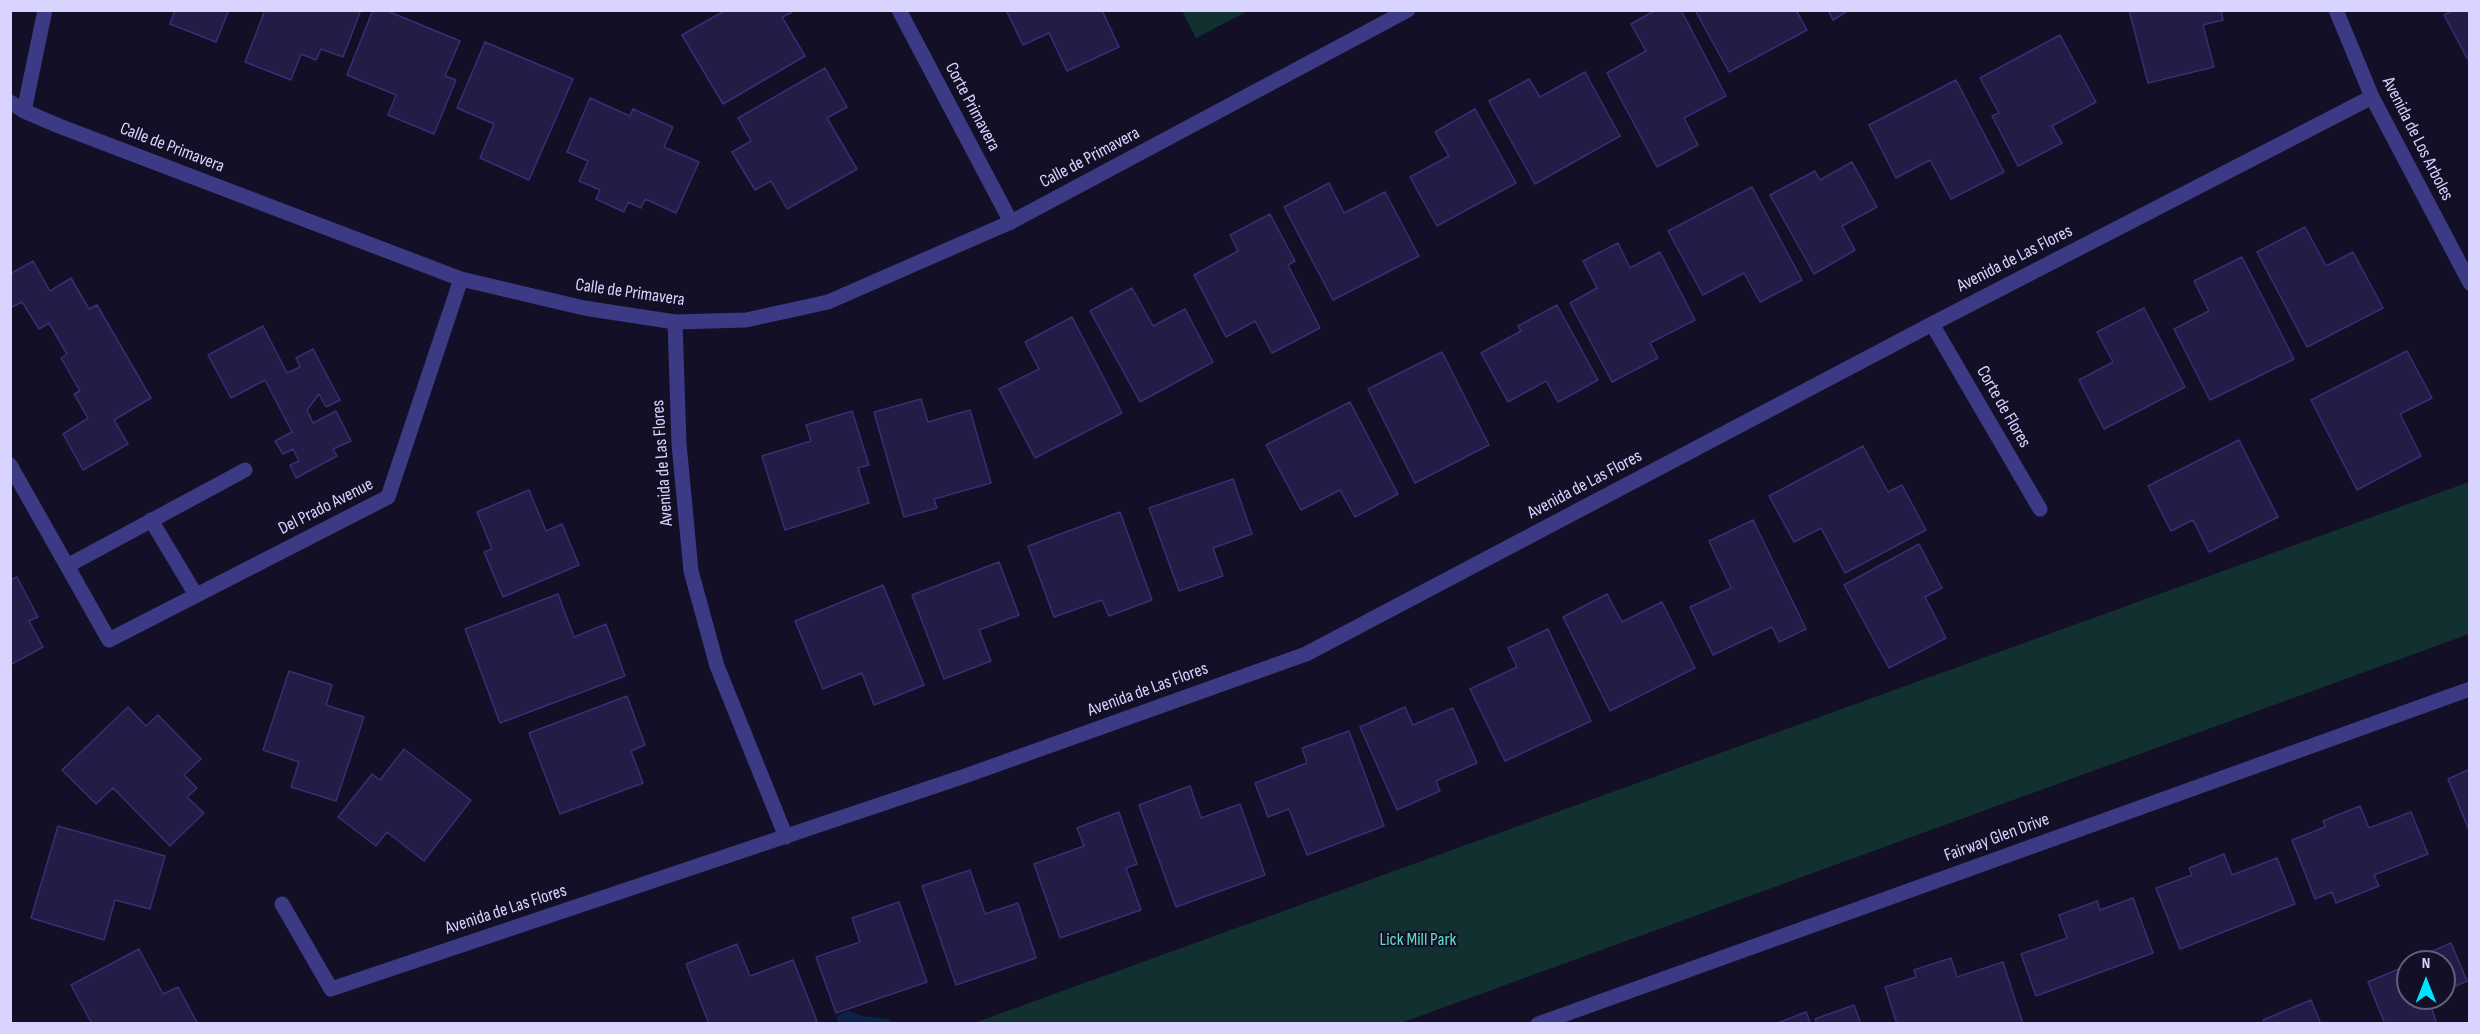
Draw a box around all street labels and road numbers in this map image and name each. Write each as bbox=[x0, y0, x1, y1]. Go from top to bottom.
street label: Corte Primavera bbox=[940, 59, 1004, 155]
street label: Avenida de Los Arboles bbox=[2377, 74, 2457, 204]
street label: Calle de Primavera bbox=[117, 118, 227, 178]
street label: Calle de Primavera bbox=[1036, 123, 1144, 193]
street label: Avenida de Las Flores bbox=[1954, 221, 2076, 297]
street label: Calle de Primavera bbox=[574, 275, 686, 311]
street label: Corte de Flores bbox=[1971, 362, 2035, 452]
street label: Avenida de Las Flores bbox=[648, 399, 678, 527]
street label: Avenida de Las Flores bbox=[1524, 446, 1646, 524]
street label: Del Prado Avenue bbox=[275, 474, 377, 540]
street label: Avenida de Las Flores bbox=[1085, 658, 1211, 722]
street label: Fairway Glen Drive bbox=[1941, 809, 2053, 867]
street label: Avenida de Las Flores bbox=[442, 880, 570, 940]

